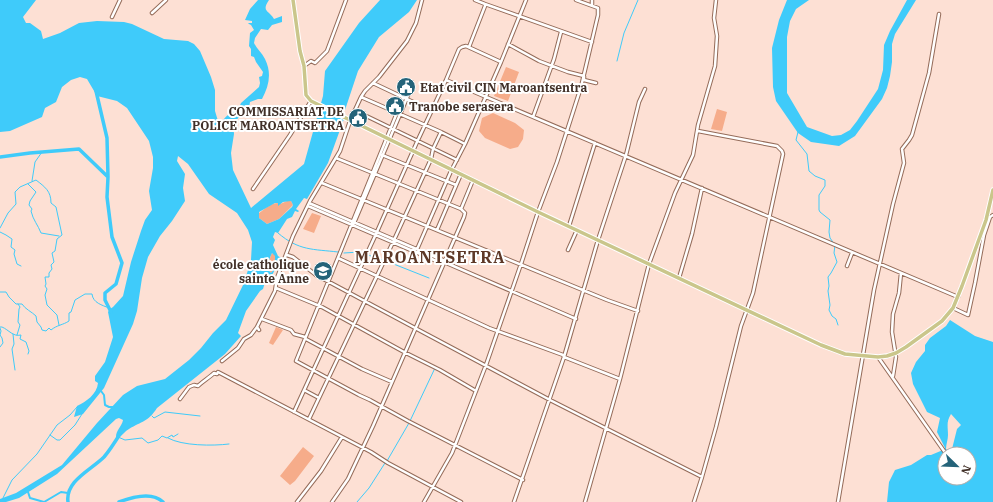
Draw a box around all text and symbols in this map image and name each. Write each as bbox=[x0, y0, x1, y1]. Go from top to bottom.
public building icon: Etat civil CIN Maroantsentra bbox=[395, 76, 417, 98]
place label: Etat civil CIN Maroantsentra bbox=[420, 80, 587, 95]
public building icon: Tranobe serasera bbox=[384, 95, 406, 117]
place label: Tranobe serasera bbox=[409, 99, 514, 114]
place label: COMMISSARIAT DE POLICE MAROANTSETRA bbox=[192, 104, 345, 133]
public building icon: COMMISSARIAT DE POLICE MAROANTSETRA bbox=[347, 107, 369, 129]
district label: MAROANTSETRA bbox=[355, 247, 505, 267]
place label: école catholique sainte Anne bbox=[213, 257, 309, 286]
school or university icon: école catholique sainte Anne bbox=[312, 260, 334, 282]
north arrow bbox=[937, 446, 977, 486]
text: N bbox=[958, 463, 974, 477]

